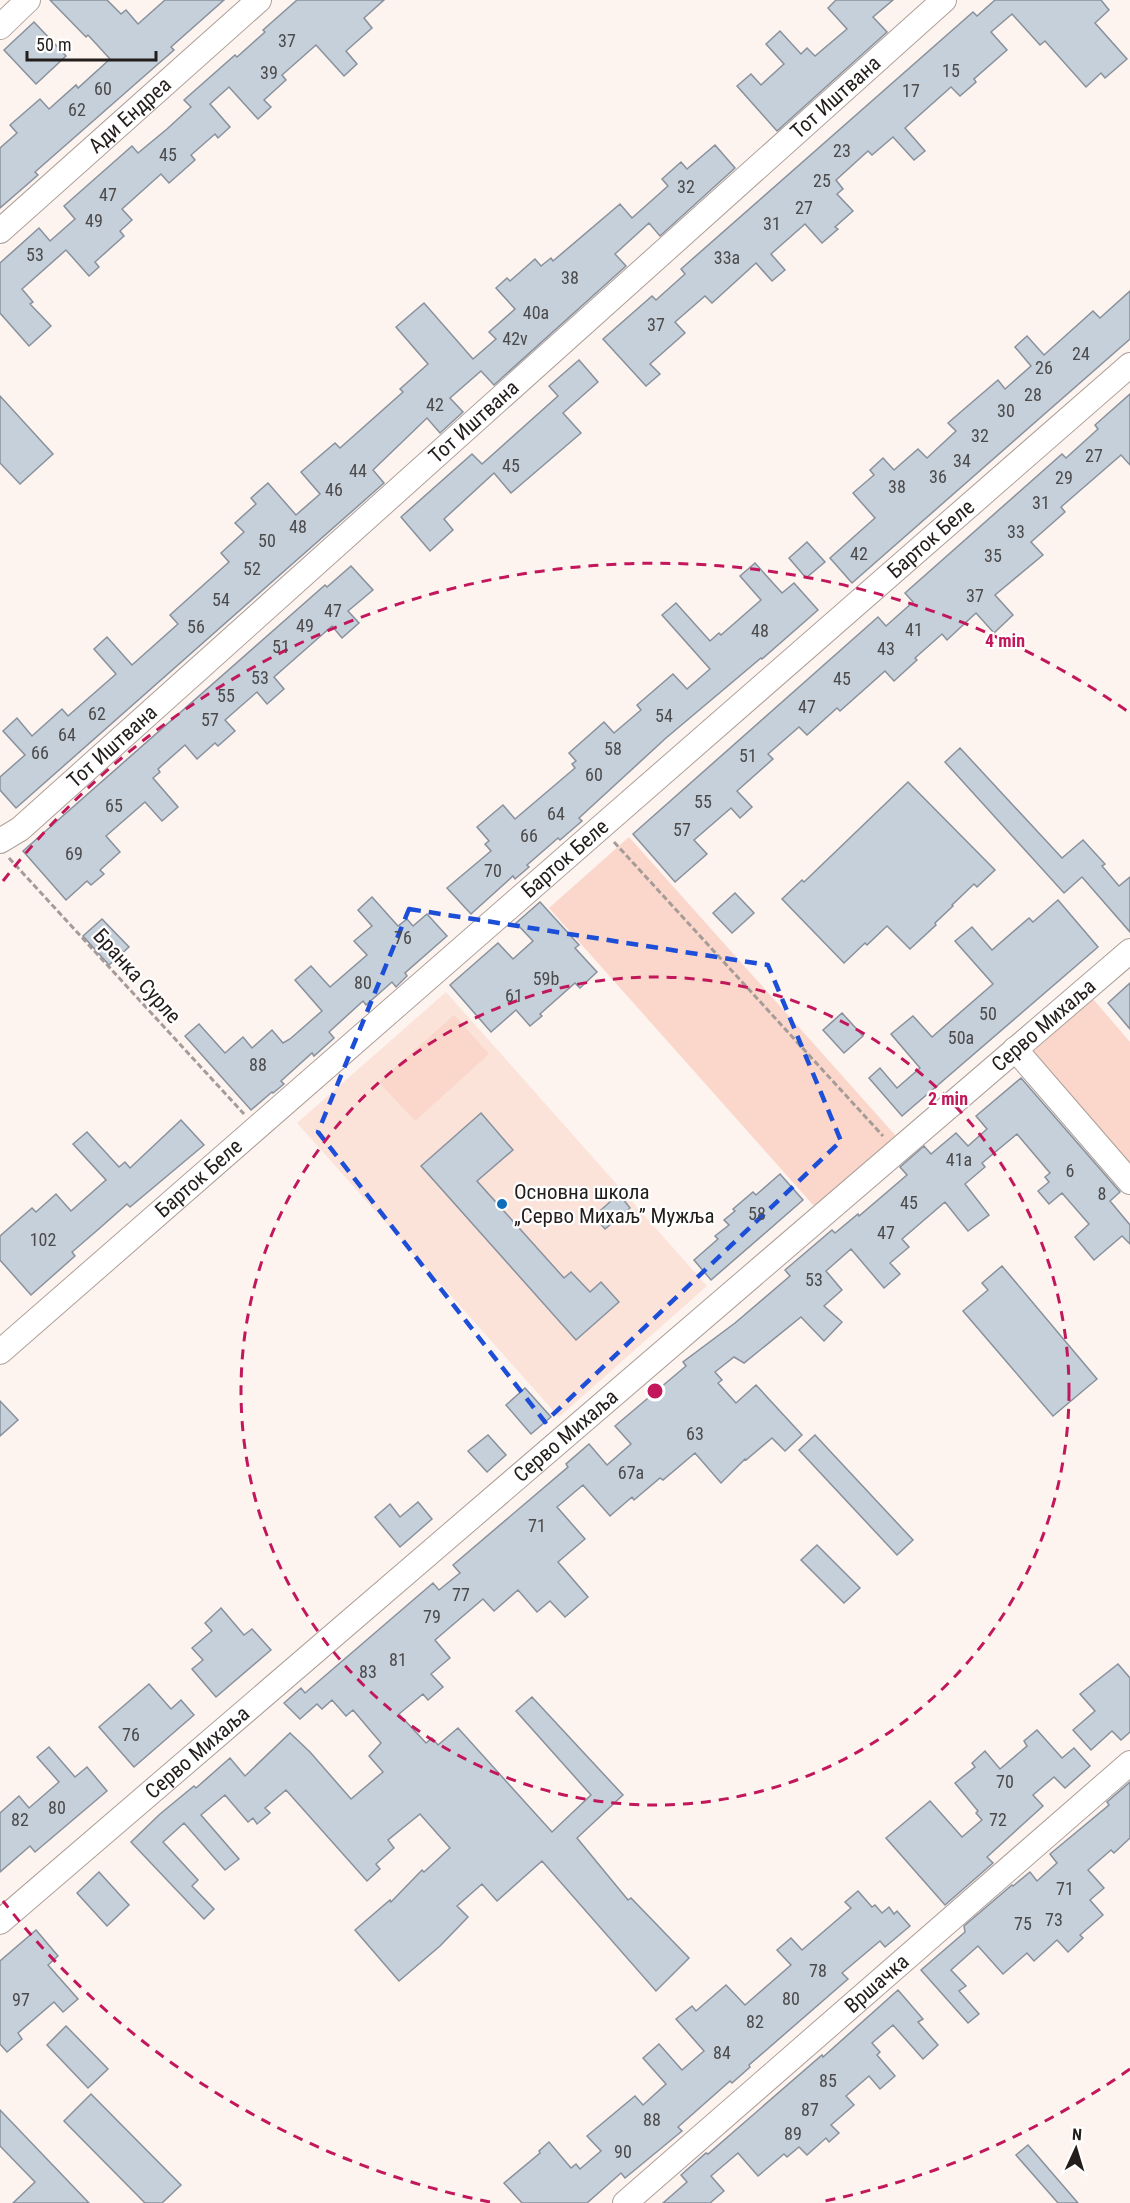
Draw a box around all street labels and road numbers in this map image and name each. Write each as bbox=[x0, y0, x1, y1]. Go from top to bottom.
street label: Тот Иштвана bbox=[786, 51, 885, 144]
street label: Ади Ендреа bbox=[84, 72, 176, 158]
street label: Тот Иштвана bbox=[424, 375, 524, 468]
street label: Барток Беле bbox=[883, 495, 979, 583]
street label: Тот Иштвана bbox=[62, 700, 162, 793]
street label: Барток Беле bbox=[517, 814, 613, 903]
street label: Бранка Сурле bbox=[88, 924, 186, 1028]
street label: Серво Михаља bbox=[987, 974, 1100, 1076]
street label: Барток Беле bbox=[151, 1134, 247, 1223]
street label: Серво Михаља bbox=[509, 1385, 623, 1487]
street label: Серво Михаља bbox=[140, 1701, 254, 1804]
street label: Вршачка bbox=[840, 1949, 914, 2018]

